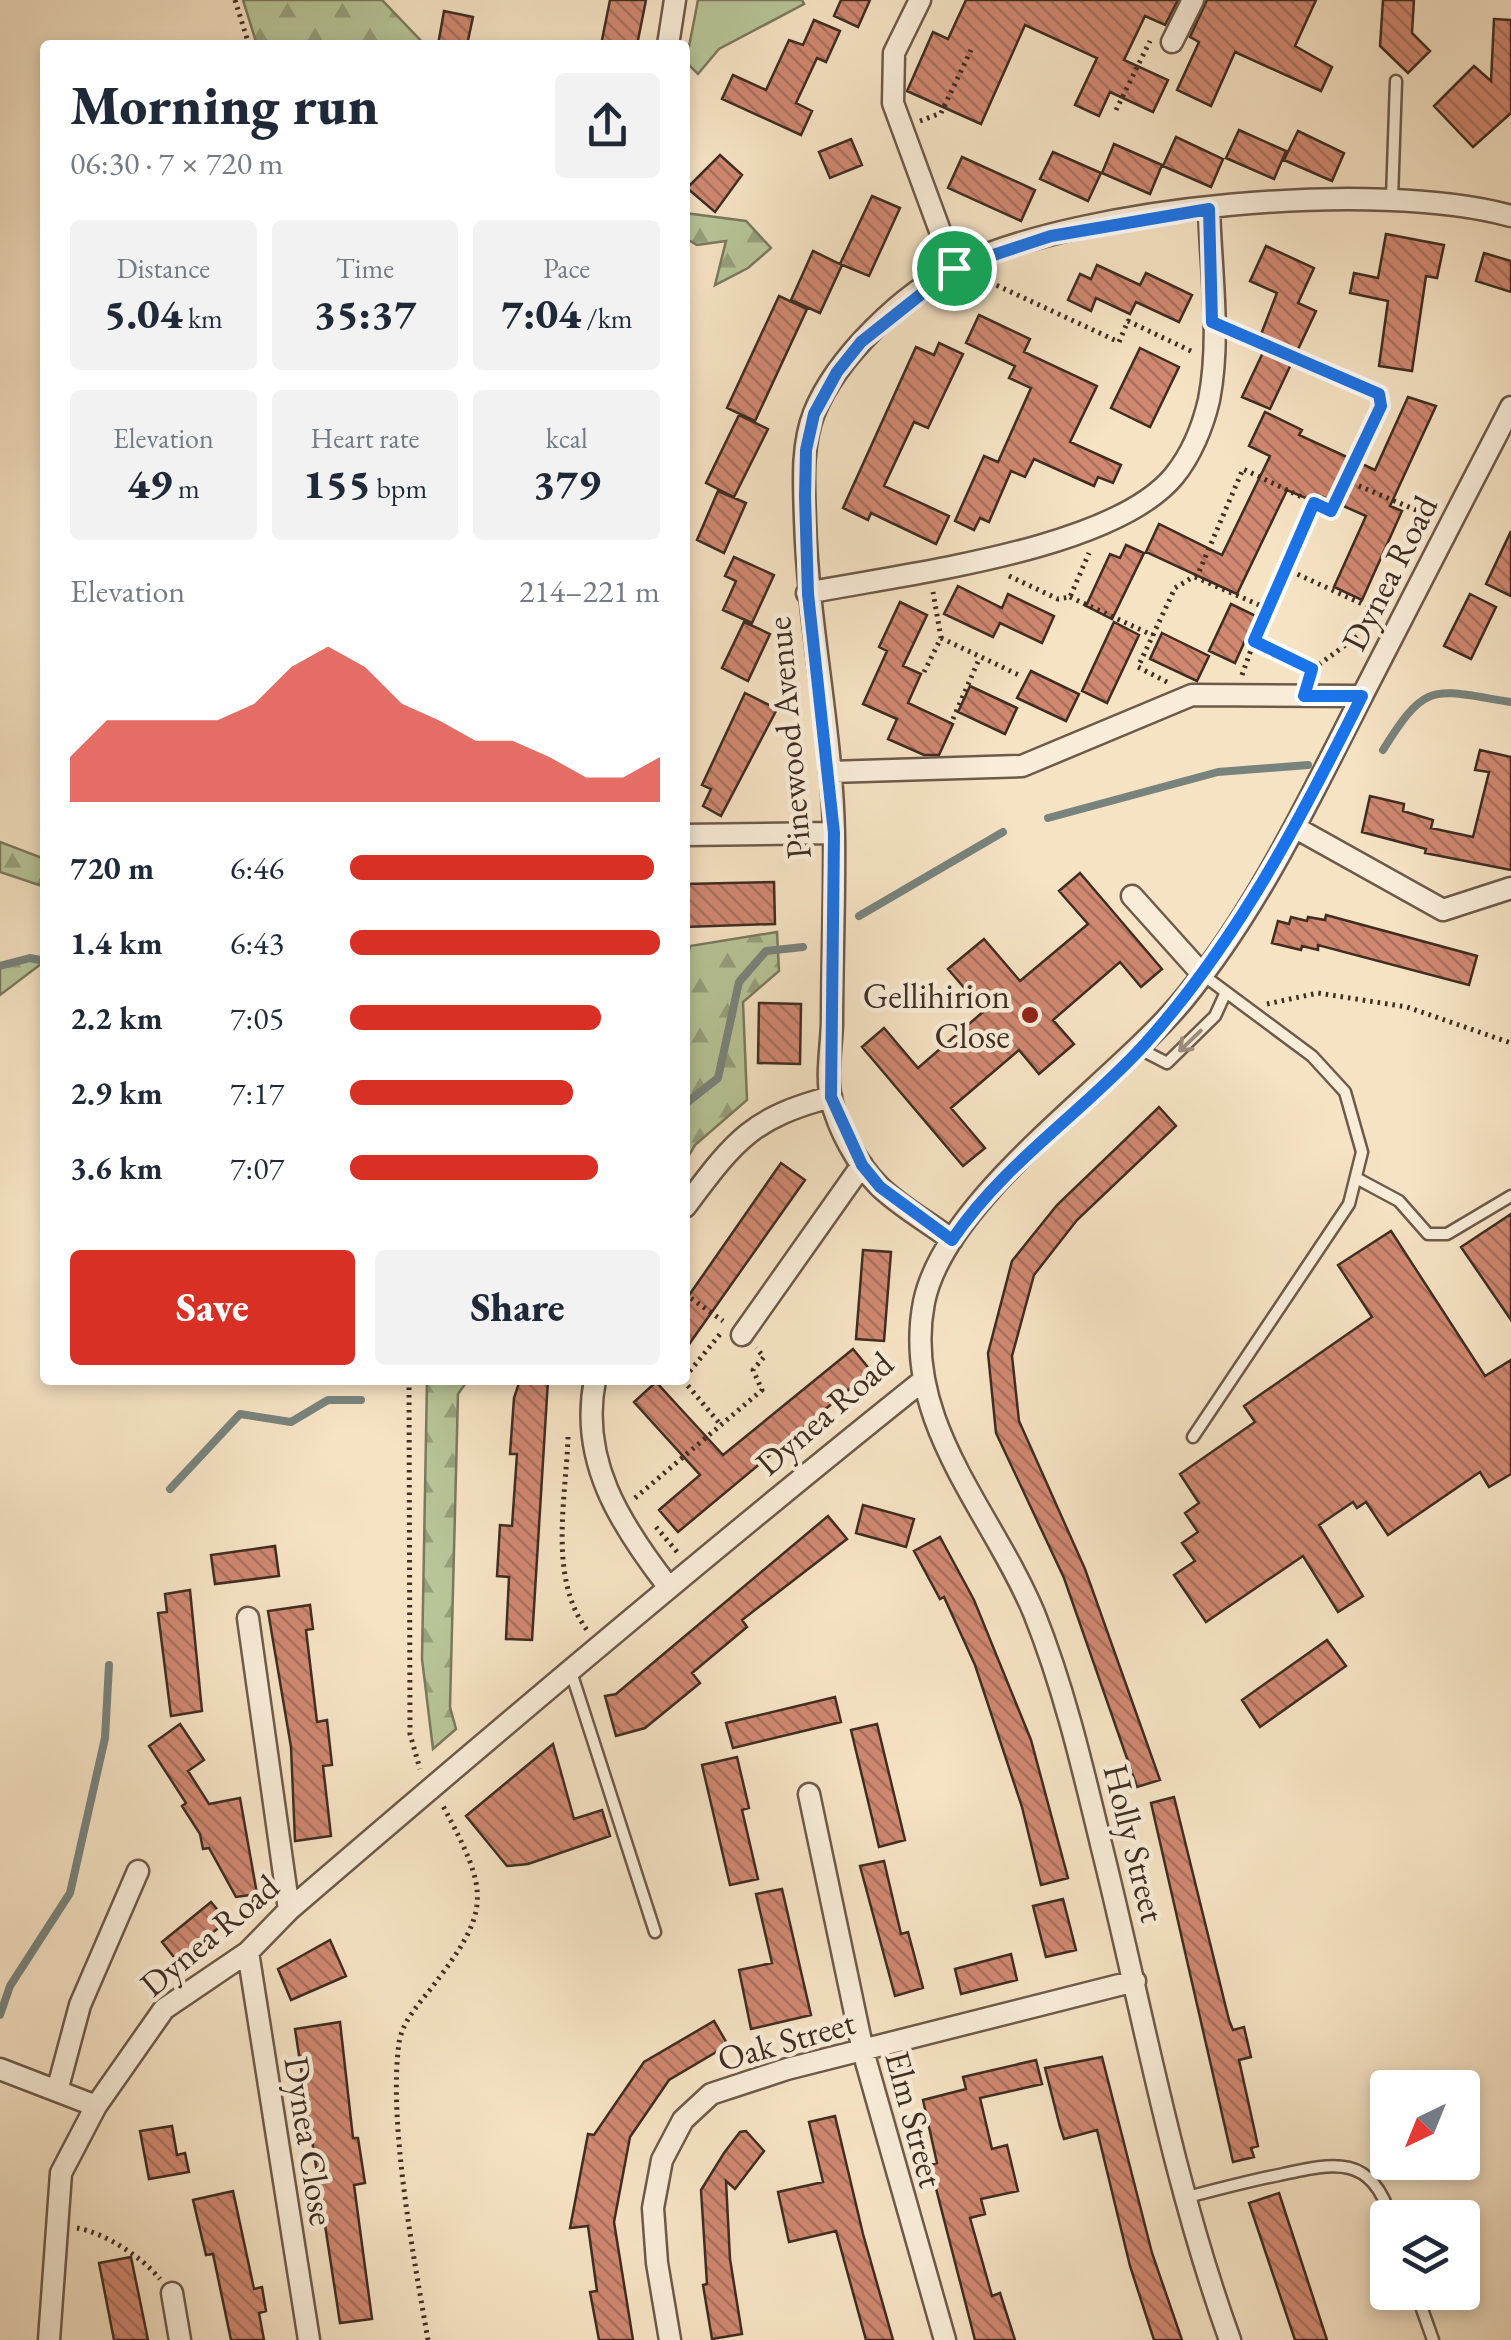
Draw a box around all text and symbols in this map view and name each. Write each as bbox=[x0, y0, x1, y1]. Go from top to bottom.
text: Morning run bbox=[70, 69, 379, 140]
button: share bbox=[555, 73, 660, 178]
text: 06:30 · 7 × 720 m bbox=[70, 142, 283, 184]
pin bbox=[912, 226, 997, 311]
icon: arrive bbox=[927, 241, 982, 296]
text: Distance bbox=[117, 250, 210, 286]
text: Time bbox=[336, 250, 394, 286]
text: Pace bbox=[543, 250, 590, 286]
text: 5.04 bbox=[104, 286, 182, 341]
text: 35:37 bbox=[314, 286, 416, 341]
text: 7:04 bbox=[501, 286, 581, 341]
text: km bbox=[182, 300, 223, 336]
text: /km bbox=[581, 300, 633, 336]
text: Elevation bbox=[113, 420, 214, 456]
text: Heart rate bbox=[311, 420, 419, 456]
text: kcal bbox=[546, 420, 588, 456]
text: 49 bbox=[127, 456, 172, 511]
text: 155 bbox=[303, 456, 371, 511]
text: 379 bbox=[533, 456, 601, 511]
text: m bbox=[172, 470, 200, 506]
text: bpm bbox=[371, 470, 427, 506]
street label: Dynea Road bbox=[1331, 488, 1447, 658]
text: Elevation bbox=[70, 570, 185, 612]
text: 214–221 m bbox=[519, 570, 660, 612]
street label: Pinewood Avenue bbox=[755, 615, 821, 861]
text: 720 m bbox=[70, 847, 154, 889]
text: 6:46 bbox=[230, 847, 284, 889]
text: 1.4 km bbox=[70, 922, 163, 964]
text: 6:43 bbox=[230, 922, 284, 964]
place label: Gellihirion Close bbox=[863, 973, 1010, 1058]
text: 2.2 km bbox=[70, 997, 163, 1039]
text: 7:05 bbox=[230, 997, 284, 1039]
marker: Gellihirion Close bbox=[1019, 1004, 1041, 1026]
one-way arrow bbox=[1178, 1029, 1202, 1053]
text: 2.9 km bbox=[70, 1072, 163, 1114]
text: 7:17 bbox=[230, 1072, 284, 1114]
text: 3.6 km bbox=[70, 1147, 163, 1189]
text: 7:07 bbox=[230, 1147, 284, 1189]
button: Save bbox=[70, 1250, 355, 1365]
button: Share bbox=[375, 1250, 660, 1365]
street label: Dynea Road bbox=[746, 1341, 902, 1485]
street label: Holly Street bbox=[1094, 1759, 1176, 1927]
street label: Dynea Road bbox=[130, 1864, 288, 2006]
street label: Oak Street bbox=[712, 1999, 860, 2081]
street label: Elm Street bbox=[875, 2046, 955, 2192]
street label: Dynea Close bbox=[274, 2053, 346, 2229]
north arrow bbox=[1370, 2070, 1480, 2180]
map controls bbox=[1370, 2070, 1480, 2310]
button: layers bbox=[1370, 2200, 1480, 2310]

